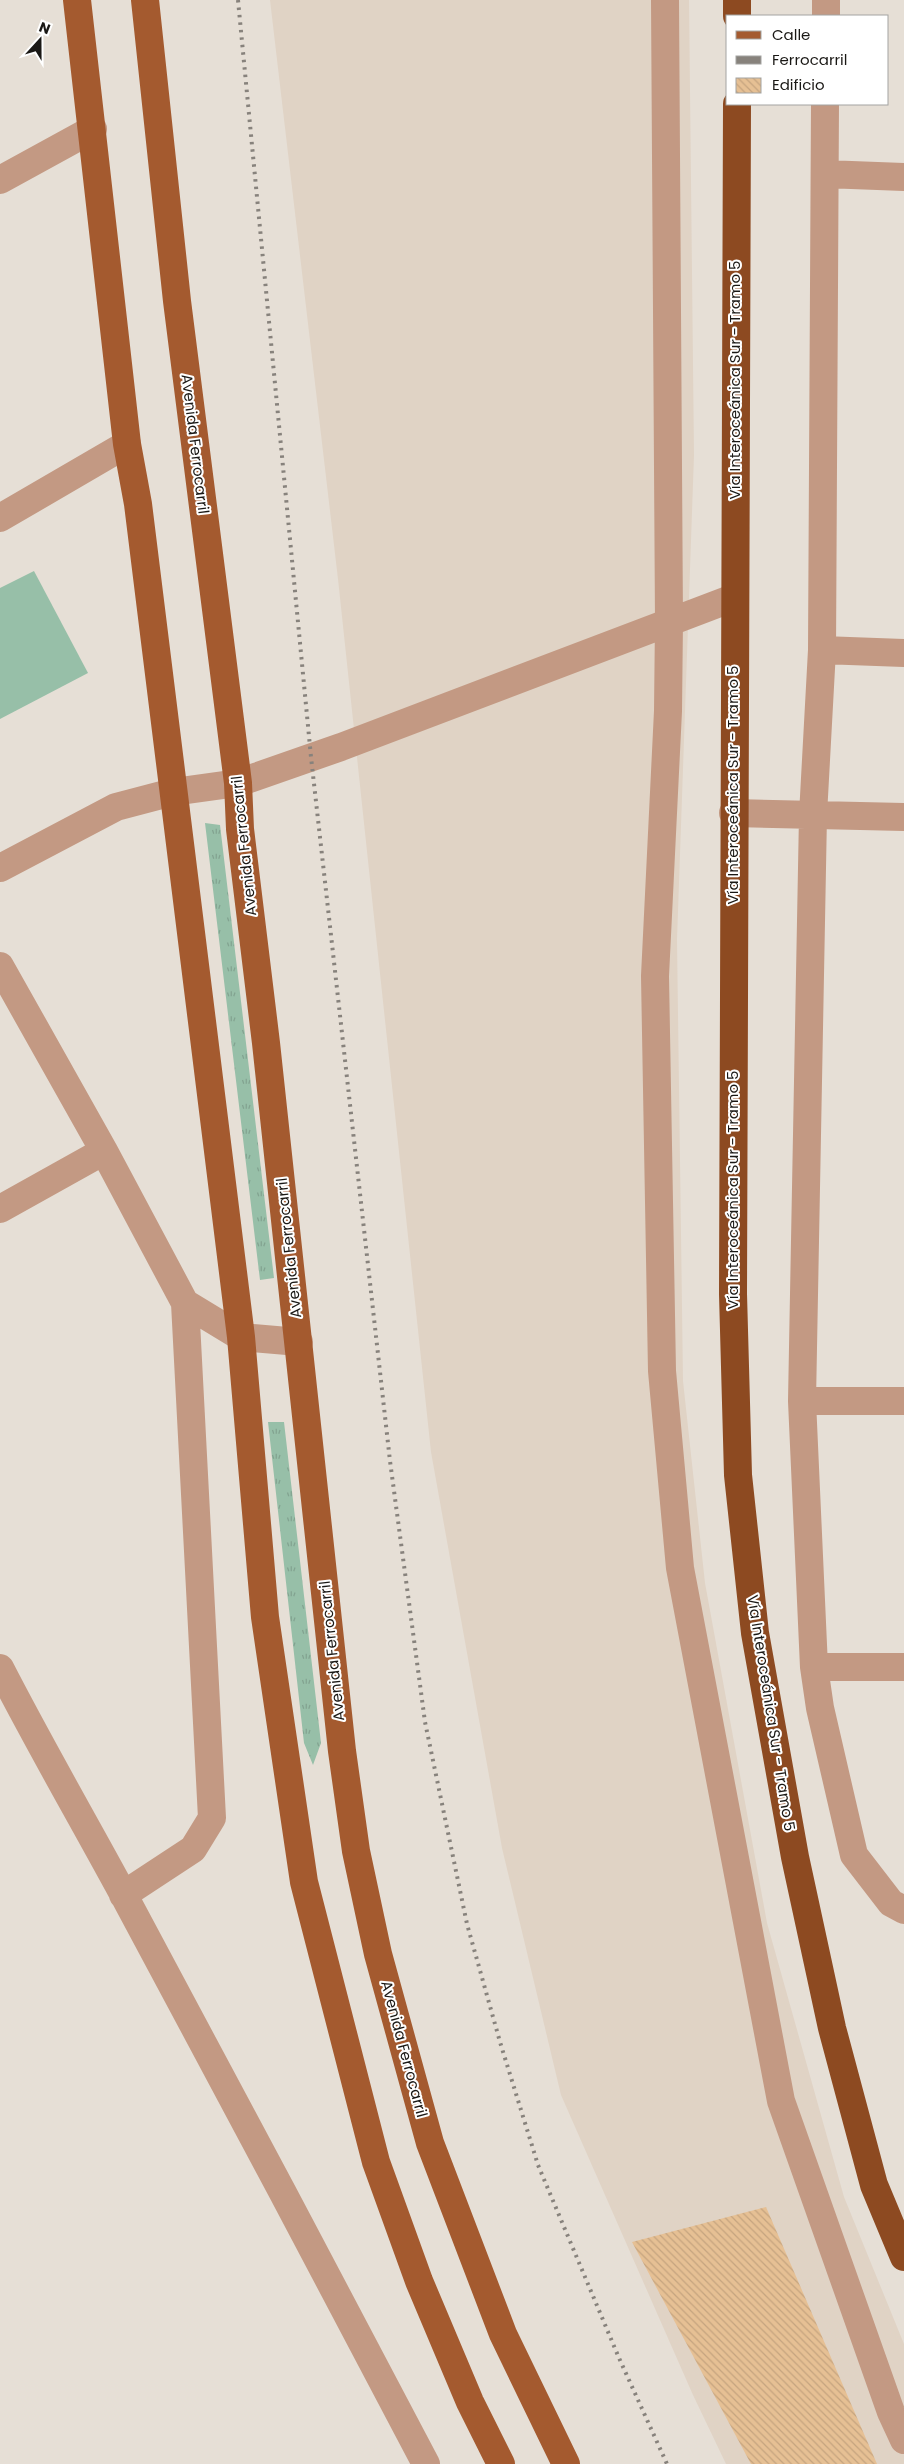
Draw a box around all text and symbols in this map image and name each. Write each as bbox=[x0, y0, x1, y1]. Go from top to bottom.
north arrow bbox=[15, 15, 65, 65]
legend bbox=[726, 15, 889, 105]
text: N bbox=[36, 17, 53, 39]
text: Calle bbox=[772, 24, 810, 45]
text: Ferrocarril bbox=[772, 49, 847, 70]
text: Edificio bbox=[772, 74, 825, 95]
street label: Vía Interoceánica Sur - Tramo 5 bbox=[724, 261, 745, 499]
street label: Avenida Ferrocarril bbox=[176, 373, 215, 515]
street label: Vía Interoceánica Sur - Tramo 5 bbox=[722, 666, 743, 904]
street label: Avenida Ferrocarril bbox=[226, 775, 261, 917]
street label: Vía Interoceánica Sur - Tramo 5 bbox=[722, 1071, 743, 1309]
street label: Avenida Ferrocarril bbox=[271, 1177, 306, 1319]
street label: Avenida Ferrocarril bbox=[314, 1580, 349, 1722]
street label: Vía Interoceánica Sur - Tramo 5 bbox=[742, 1593, 801, 1833]
street label: Avenida Ferrocarril bbox=[376, 1978, 433, 2120]

